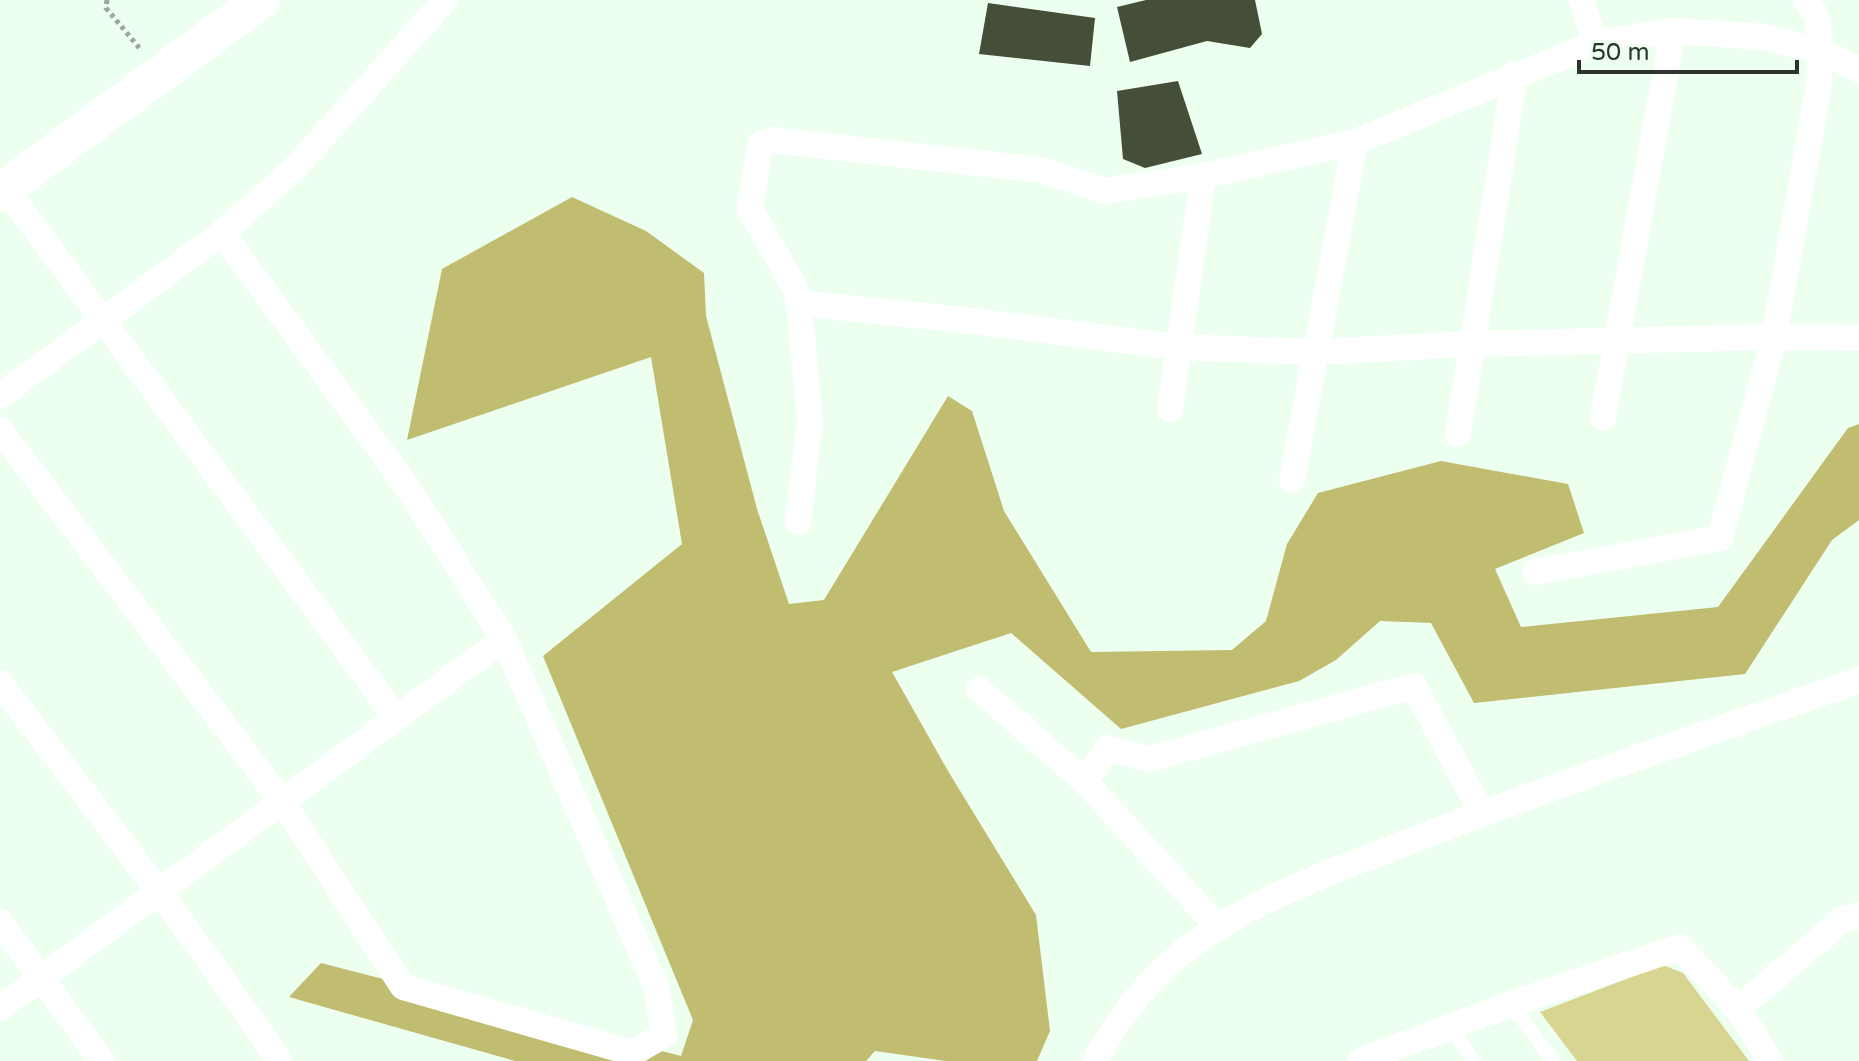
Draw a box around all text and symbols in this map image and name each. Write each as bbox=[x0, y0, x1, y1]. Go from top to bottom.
scale bar bbox=[1579, 24, 1797, 74]
text: 50 m bbox=[1591, 38, 1649, 67]

